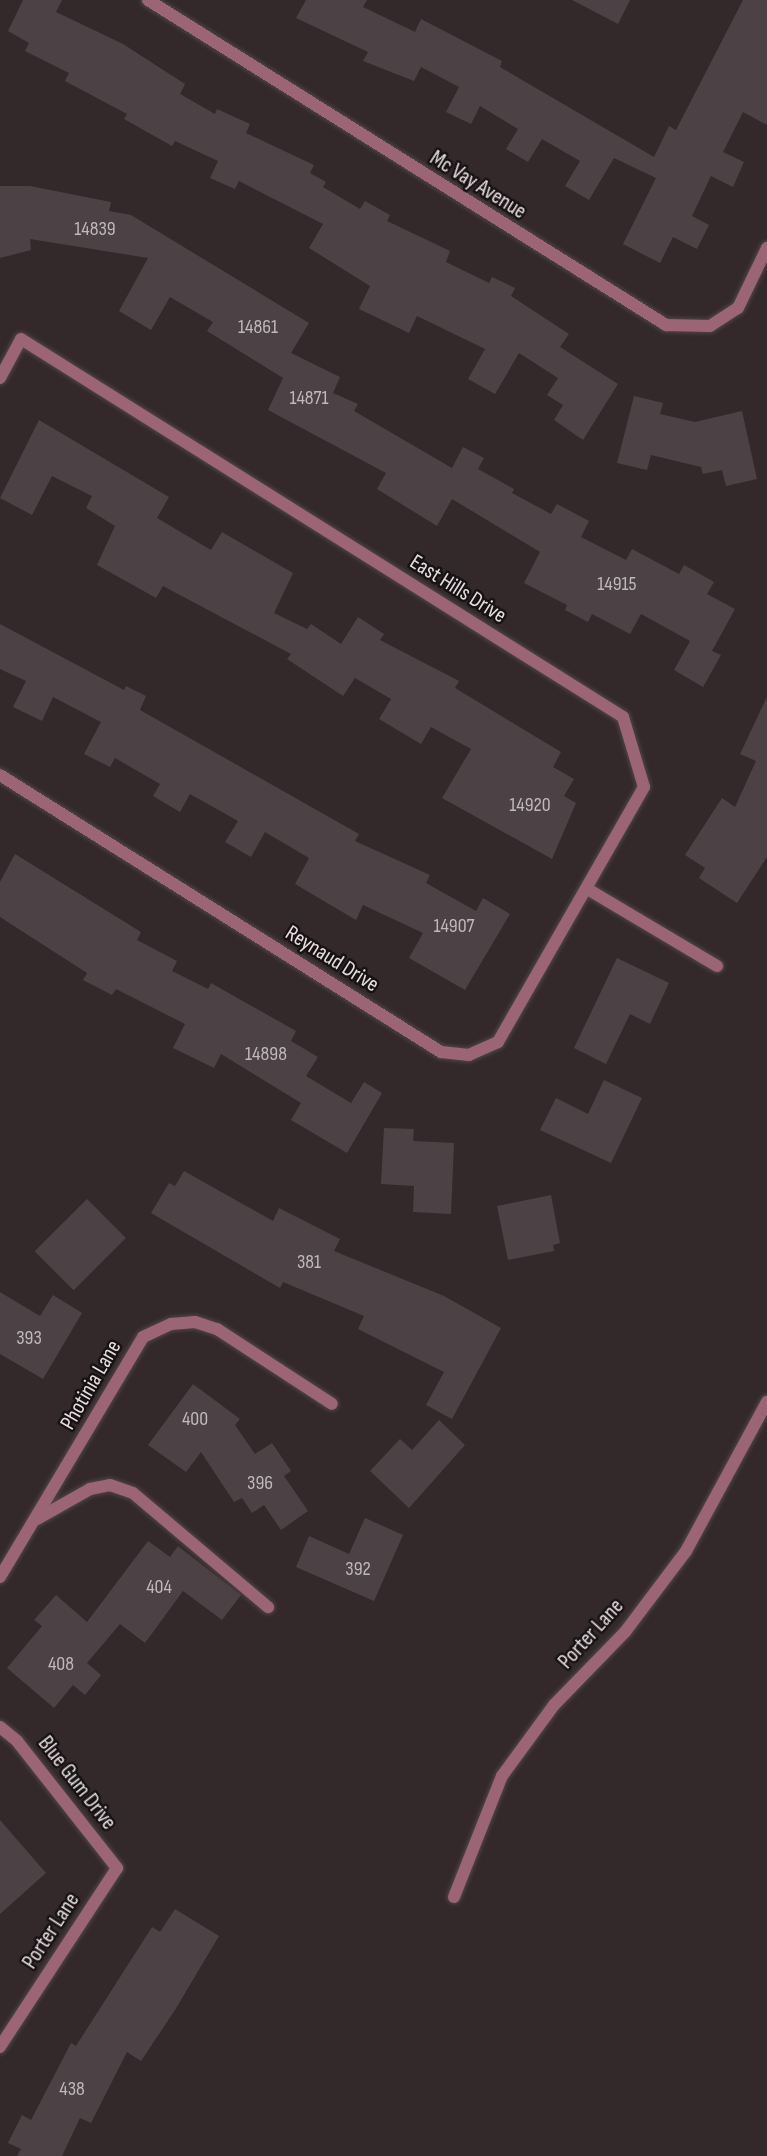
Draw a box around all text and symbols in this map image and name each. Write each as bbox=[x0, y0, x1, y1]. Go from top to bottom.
street label: Mc Vay Avenue bbox=[425, 145, 531, 225]
house number: 14839 bbox=[74, 217, 116, 241]
house number: 14861 bbox=[238, 315, 278, 339]
house number: 14871 bbox=[289, 386, 329, 410]
street label: East Hills Drive bbox=[405, 549, 511, 629]
house number: 14915 bbox=[597, 572, 637, 596]
house number: 14920 bbox=[509, 793, 551, 817]
house number: 14907 bbox=[433, 914, 475, 938]
street label: Reynaud Drive bbox=[280, 920, 384, 998]
house number: 14898 bbox=[245, 1042, 287, 1066]
house number: 381 bbox=[297, 1250, 321, 1274]
house number: 393 bbox=[16, 1326, 42, 1350]
street label: Photinia Lane bbox=[55, 1336, 127, 1434]
house number: 400 bbox=[182, 1407, 208, 1431]
house number: 396 bbox=[247, 1471, 273, 1495]
house number: 392 bbox=[345, 1557, 371, 1581]
house number: 404 bbox=[146, 1575, 172, 1599]
street label: Porter Lane bbox=[553, 1594, 629, 1674]
house number: 408 bbox=[48, 1652, 74, 1676]
street label: Blue Gum Drive bbox=[32, 1731, 122, 1835]
street label: Porter Lane bbox=[17, 1888, 85, 1974]
house number: 438 bbox=[59, 2077, 85, 2101]

